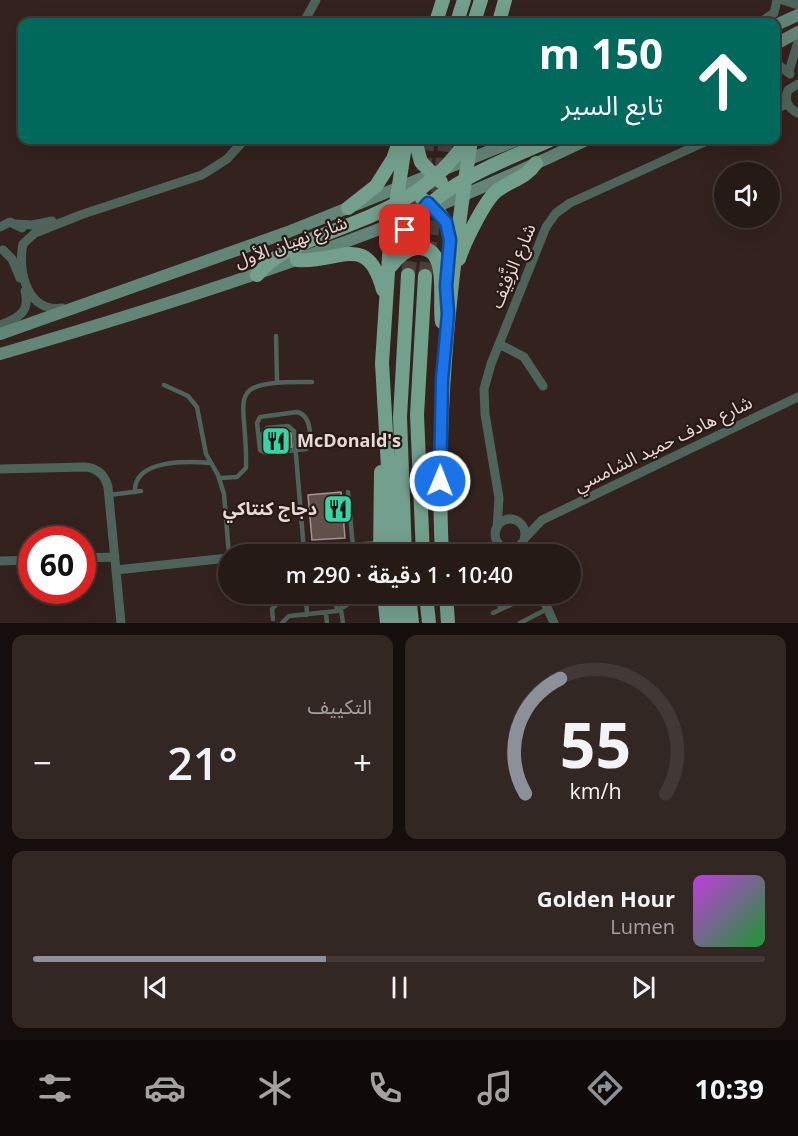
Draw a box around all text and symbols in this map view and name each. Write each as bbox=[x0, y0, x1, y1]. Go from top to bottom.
text: 150 m bbox=[539, 24, 663, 81]
icon: ahead bbox=[684, 42, 762, 120]
text: تابع السير bbox=[561, 86, 663, 123]
map controls bbox=[714, 162, 780, 228]
button: sound bbox=[714, 162, 780, 228]
pin bbox=[379, 204, 430, 255]
street label: شارع نهيان الأول bbox=[231, 210, 351, 275]
icon: arrive bbox=[388, 213, 421, 246]
street label: شارع الزَّفِيْف bbox=[483, 219, 543, 313]
street label: شارع هادف حميد الشامسي bbox=[569, 389, 757, 499]
restaurant icon: McDonald's bbox=[260, 425, 292, 457]
place label: McDonald's bbox=[297, 428, 401, 452]
position arrow bbox=[408, 449, 472, 513]
restaurant icon: دجاج كنتاكي bbox=[322, 493, 354, 525]
place label: دجاج كنتاكي bbox=[223, 496, 317, 523]
speed limit sign: 60 bbox=[18, 526, 96, 604]
text: 10:40 · 1 دقيقة · 290 m bbox=[286, 559, 513, 589]
text: التكييف bbox=[308, 693, 372, 720]
text: 55 bbox=[560, 701, 631, 786]
text: 21° bbox=[167, 732, 238, 793]
text: − bbox=[33, 740, 52, 785]
text: + bbox=[353, 740, 372, 785]
text: km/h bbox=[569, 776, 622, 805]
text: Golden Hour bbox=[537, 883, 675, 913]
text: Lumen bbox=[610, 913, 675, 940]
icon: previous bbox=[139, 971, 172, 1004]
icon: pause bbox=[383, 971, 416, 1004]
icon: next bbox=[627, 971, 660, 1004]
icon: filters bbox=[34, 1067, 76, 1109]
icon: car bbox=[144, 1067, 186, 1109]
icon: climate bbox=[254, 1067, 296, 1109]
icon: phone bbox=[364, 1067, 406, 1109]
icon: music bbox=[474, 1067, 516, 1109]
icon: directions bbox=[584, 1067, 626, 1109]
text: 10:39 bbox=[695, 1070, 764, 1107]

